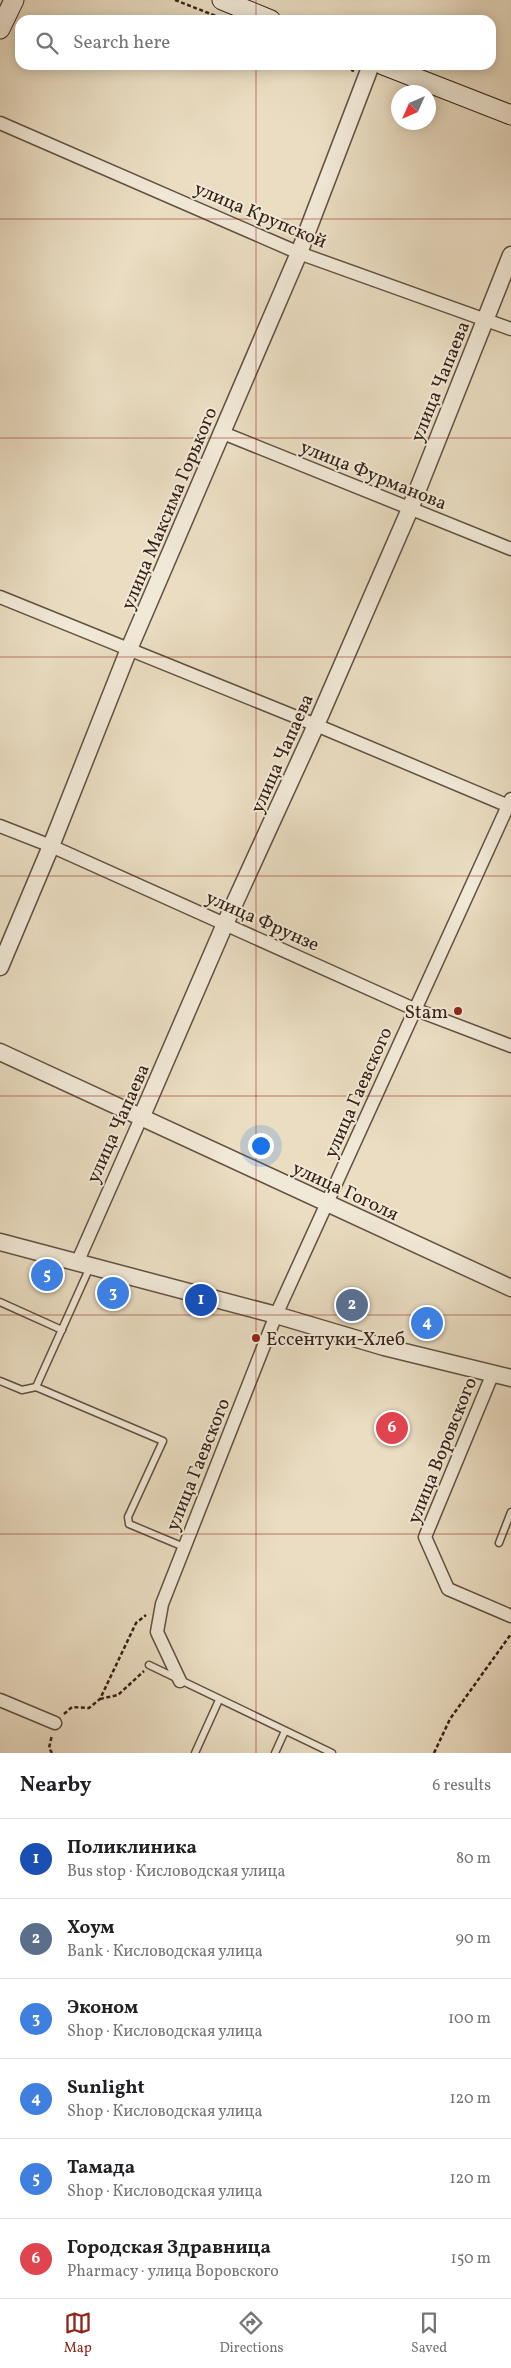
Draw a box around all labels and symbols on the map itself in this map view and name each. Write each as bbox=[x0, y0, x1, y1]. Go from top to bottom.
north arrow bbox=[391, 85, 436, 130]
street label: улица Крупской bbox=[190, 176, 330, 255]
street label: улица Чапаева bbox=[405, 318, 477, 446]
street label: улица Максима Горького bbox=[115, 403, 224, 614]
street label: улица Фурманова bbox=[296, 435, 450, 517]
street label: улица Чапаева bbox=[245, 690, 321, 818]
street label: улица Фрунзе bbox=[201, 885, 323, 958]
place label: Stam bbox=[405, 1000, 448, 1026]
marker: Stam bbox=[452, 1005, 464, 1017]
street label: улица Гаевского bbox=[318, 1023, 399, 1162]
street label: улица Чапаева bbox=[81, 1060, 157, 1188]
your location bbox=[248, 1133, 274, 1159]
street label: улица Гоголя bbox=[288, 1156, 403, 1228]
pin: 5 bbox=[31, 1256, 63, 1294]
pin: 3 bbox=[97, 1274, 129, 1312]
pin: 1 bbox=[185, 1281, 217, 1319]
pin: 2 bbox=[336, 1286, 368, 1324]
pin: 4 bbox=[411, 1304, 443, 1342]
place label: Ессентуки-Хлеб bbox=[266, 1327, 405, 1353]
marker: Ессентуки-Хлеб bbox=[250, 1332, 262, 1344]
street label: улица Воровского bbox=[402, 1374, 484, 1528]
street label: улица Гаевского bbox=[160, 1395, 237, 1535]
pin: 6 bbox=[376, 1409, 408, 1447]

